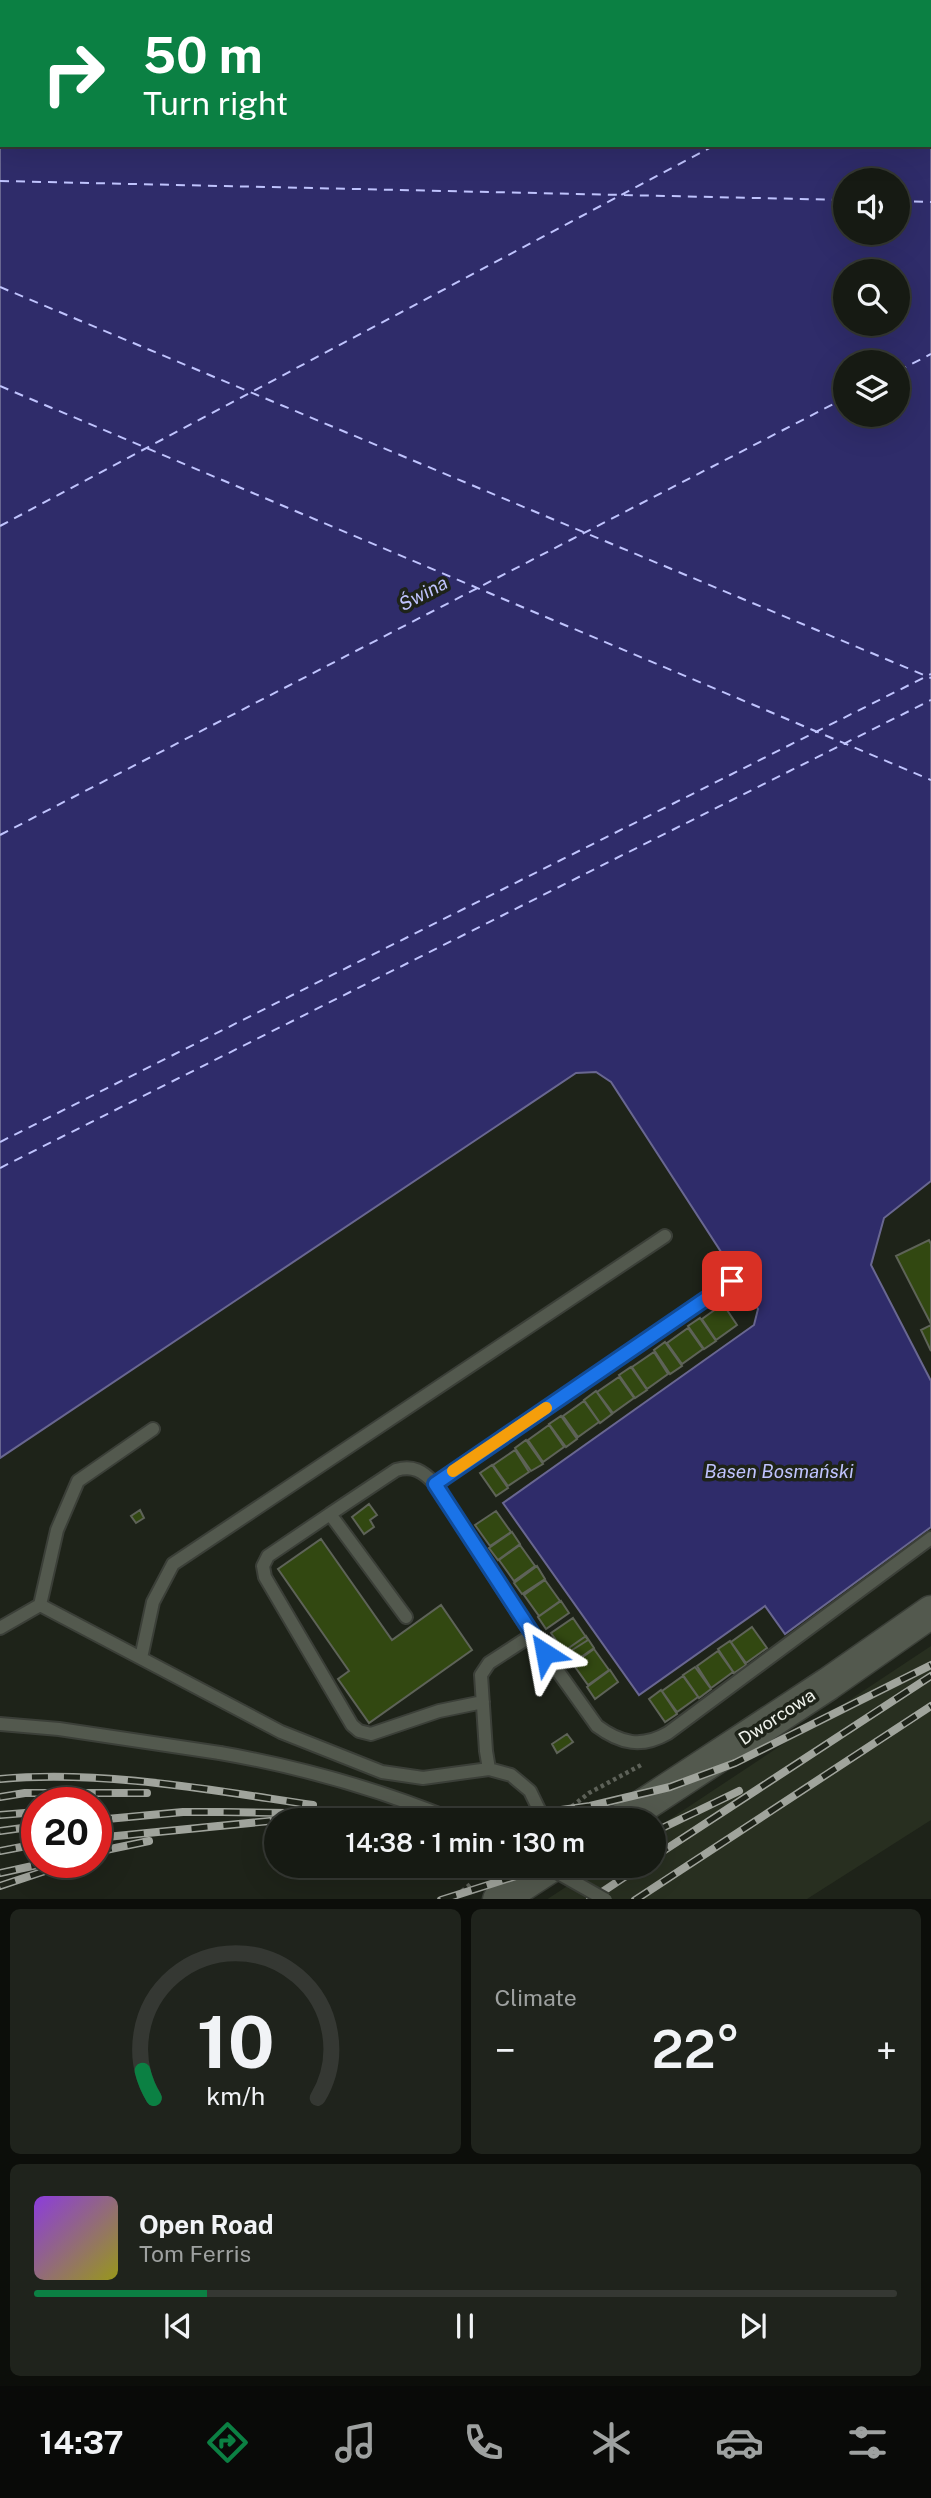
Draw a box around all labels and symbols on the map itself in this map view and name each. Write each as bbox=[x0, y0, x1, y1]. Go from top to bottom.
water label: Świna bbox=[395, 571, 451, 615]
pin bbox=[702, 1251, 762, 1311]
water label: Basen Bosmański bbox=[704, 1460, 854, 1482]
position arrow bbox=[508, 1616, 582, 1690]
street label: Dworcowa bbox=[735, 1684, 819, 1749]
speed limit sign: 20 bbox=[21, 1787, 112, 1878]

